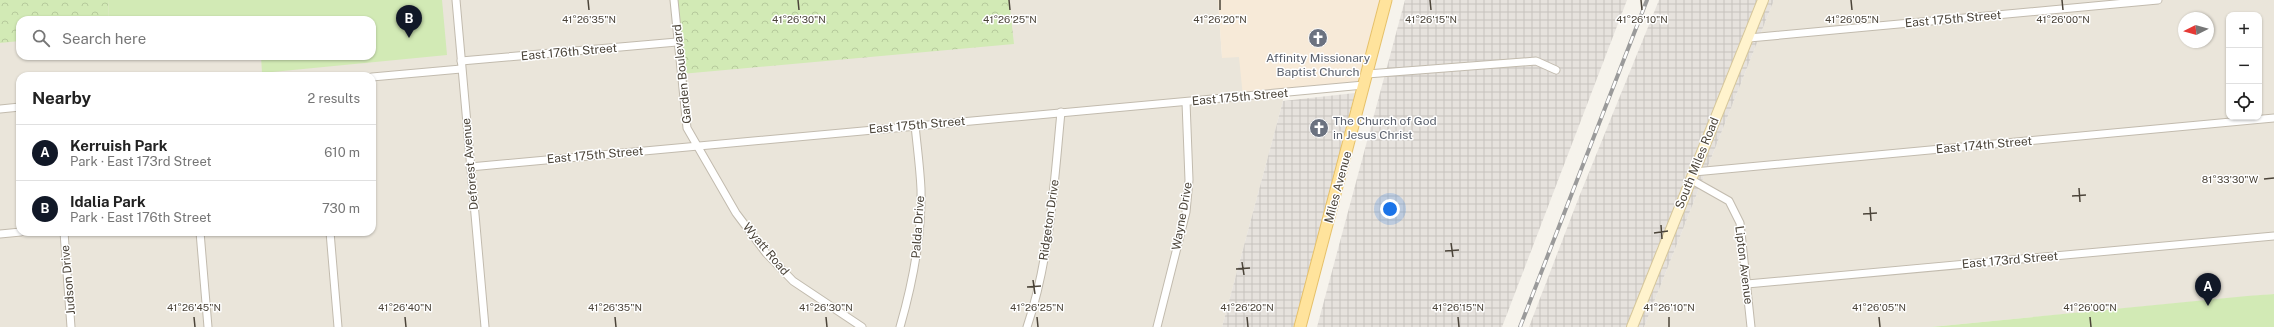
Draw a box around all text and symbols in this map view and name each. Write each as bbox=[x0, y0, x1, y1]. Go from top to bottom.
pin: B bbox=[396, 5, 422, 38]
street label: East 175th Street bbox=[1904, 8, 2002, 30]
north arrow bbox=[2178, 12, 2214, 48]
map controls bbox=[2226, 12, 2262, 120]
button: + bbox=[2226, 12, 2262, 48]
text: 41°26'35"N bbox=[562, 13, 616, 25]
text: 41°26'30"N bbox=[772, 13, 826, 25]
text: 41°26'25"N bbox=[983, 13, 1037, 25]
text: 41°26'20"N bbox=[1193, 13, 1247, 25]
text: 41°26'15"N bbox=[1405, 13, 1457, 25]
text: 41°26'10"N bbox=[1616, 13, 1668, 25]
text: 41°26'05"N bbox=[1825, 13, 1879, 25]
text: 41°26'00"N bbox=[2036, 13, 2090, 25]
search box bbox=[16, 16, 376, 60]
street label: Garden Boulevard bbox=[670, 24, 694, 124]
icon: search bbox=[30, 27, 52, 49]
church icon: Affinity Missionary Baptist Church bbox=[1307, 27, 1329, 49]
text: Search here bbox=[62, 30, 146, 47]
street label: East 176th Street bbox=[520, 41, 618, 63]
button: − bbox=[2226, 48, 2262, 84]
place label: Affinity Missionary Baptist Church bbox=[1266, 51, 1371, 79]
button: locate bbox=[2226, 84, 2262, 120]
street label: East 175th Street bbox=[1191, 86, 1289, 108]
text: Nearby bbox=[32, 88, 91, 108]
text: 2 results bbox=[308, 91, 360, 106]
street label: East 175th Street bbox=[868, 114, 966, 136]
place label: The Church of God in Jesus Christ bbox=[1333, 114, 1437, 142]
street label: South Miles Road bbox=[1672, 115, 1722, 211]
street label: Deforest Avenue bbox=[459, 117, 481, 211]
church icon: The Church of God in Jesus Christ bbox=[1308, 117, 1330, 139]
street label: East 174th Street bbox=[1935, 134, 2033, 156]
text: Kerruish Park bbox=[70, 137, 167, 154]
street label: East 175th Street bbox=[546, 144, 644, 166]
text: A bbox=[40, 145, 50, 160]
text: 610 m bbox=[324, 145, 360, 160]
street label: Miles Avenue bbox=[1322, 149, 1354, 225]
text: Park · East 173rd Street bbox=[70, 154, 212, 169]
text: 81°33'30"W bbox=[2202, 173, 2259, 185]
street label: Ridgeton Drive bbox=[1036, 178, 1062, 261]
street label: Wayne Drive bbox=[1169, 181, 1195, 251]
text: Idalia Park bbox=[70, 193, 146, 210]
street label: Palda Drive bbox=[909, 195, 927, 259]
your location bbox=[1380, 199, 1400, 219]
text: B bbox=[41, 201, 49, 216]
text: 730 m bbox=[322, 201, 360, 216]
text: Park · East 176th Street bbox=[70, 210, 211, 225]
street label: Wyatt Road bbox=[740, 220, 792, 278]
street label: Lipton Avenue bbox=[1732, 225, 1756, 305]
street label: Judson Drive bbox=[58, 244, 78, 316]
street label: East 173rd Street bbox=[1961, 249, 2059, 271]
pin: A bbox=[2195, 273, 2221, 306]
text: 41°26'45"N bbox=[167, 301, 221, 313]
text: 41°26'40"N bbox=[378, 301, 432, 313]
text: 41°26'35"N bbox=[588, 301, 642, 313]
text: 41°26'30"N bbox=[799, 301, 853, 313]
text: 41°26'25"N bbox=[1010, 301, 1064, 313]
text: 41°26'20"N bbox=[1220, 301, 1274, 313]
text: 41°26'15"N bbox=[1432, 301, 1484, 313]
text: 41°26'10"N bbox=[1643, 301, 1695, 313]
text: 41°26'05"N bbox=[1852, 301, 1906, 313]
text: 41°26'00"N bbox=[2063, 301, 2117, 313]

